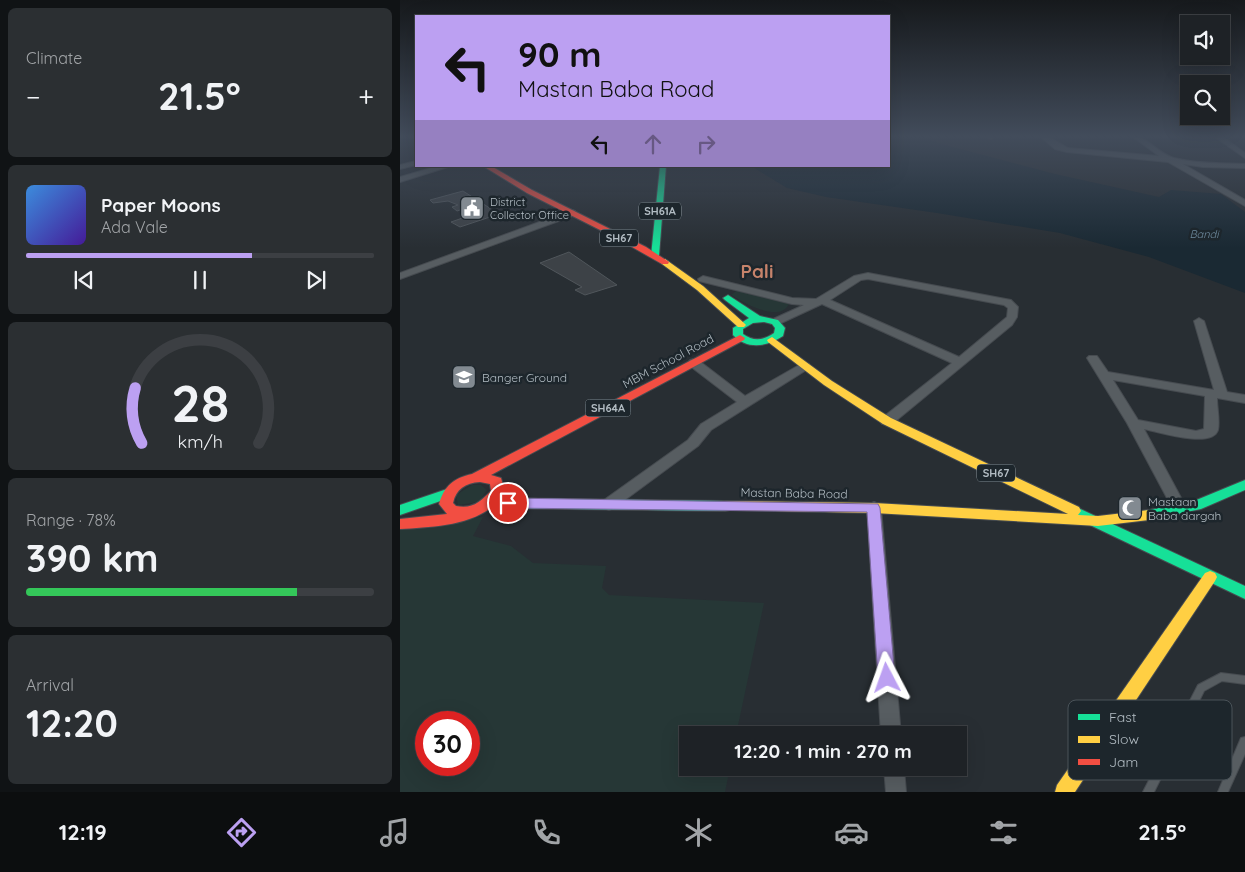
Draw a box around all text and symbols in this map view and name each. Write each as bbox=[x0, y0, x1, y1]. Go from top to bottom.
map controls bbox=[1180, 15, 1230, 125]
button: sound bbox=[1180, 15, 1230, 65]
text: 90 m bbox=[518, 32, 601, 76]
icon: left bbox=[435, 35, 500, 100]
text: Climate bbox=[26, 48, 82, 68]
text: 21.5° bbox=[158, 72, 241, 120]
text: Mastan Baba Road bbox=[518, 75, 714, 103]
button: search bbox=[1180, 75, 1230, 125]
text: − bbox=[26, 79, 41, 114]
text: + bbox=[358, 79, 374, 114]
icon: left bbox=[586, 130, 614, 158]
icon: ahead bbox=[639, 130, 667, 158]
icon: right bbox=[692, 130, 720, 158]
text: Paper Moons bbox=[101, 193, 221, 217]
public building icon: District Collector Office bbox=[459, 195, 485, 221]
place label: District Collector Office bbox=[490, 195, 569, 222]
road number: SH61A bbox=[639, 202, 681, 220]
text: Ada Vale bbox=[101, 217, 168, 237]
water label: Bandi bbox=[1189, 227, 1220, 241]
road number: SH67 bbox=[600, 230, 638, 247]
district label: Pali bbox=[741, 259, 773, 283]
icon: previous bbox=[70, 266, 98, 294]
icon: pause bbox=[186, 266, 214, 294]
icon: next bbox=[302, 266, 330, 294]
street label: MBM School Road bbox=[620, 331, 716, 391]
school or university icon: Banger Ground bbox=[451, 364, 477, 390]
text: 28 bbox=[171, 370, 229, 435]
place label: Banger Ground bbox=[482, 370, 567, 385]
road number: SH64A bbox=[586, 399, 630, 416]
text: km/h bbox=[177, 430, 223, 452]
road number: SH67 bbox=[977, 464, 1015, 482]
pin bbox=[487, 482, 529, 524]
street label: Mastan Baba Road bbox=[740, 485, 848, 501]
icon: arrive bbox=[494, 489, 522, 517]
place label: Mastaan Baba dargah bbox=[1148, 494, 1221, 523]
mosque icon: Mastaan Baba dargah bbox=[1117, 495, 1143, 521]
text: Range · 78% bbox=[26, 510, 116, 530]
text: 390 km bbox=[26, 534, 159, 582]
position arrow bbox=[860, 651, 912, 703]
text: Arrival bbox=[26, 675, 74, 695]
text: 12:20 bbox=[26, 699, 118, 747]
legend bbox=[1068, 700, 1232, 780]
text: Fast bbox=[1109, 708, 1137, 726]
speed limit sign: 30 bbox=[415, 711, 480, 776]
text: Slow bbox=[1109, 730, 1139, 748]
text: 12:20 · 1 min · 270 m bbox=[734, 739, 912, 763]
text: Jam bbox=[1109, 753, 1138, 771]
icon: directions bbox=[224, 815, 259, 850]
icon: music bbox=[377, 815, 412, 850]
icon: phone bbox=[529, 815, 564, 850]
icon: climate bbox=[681, 815, 716, 850]
icon: car bbox=[834, 815, 869, 850]
icon: filters bbox=[986, 815, 1021, 850]
text: 12:19 bbox=[59, 818, 107, 846]
text: 21.5° bbox=[1138, 818, 1186, 846]

